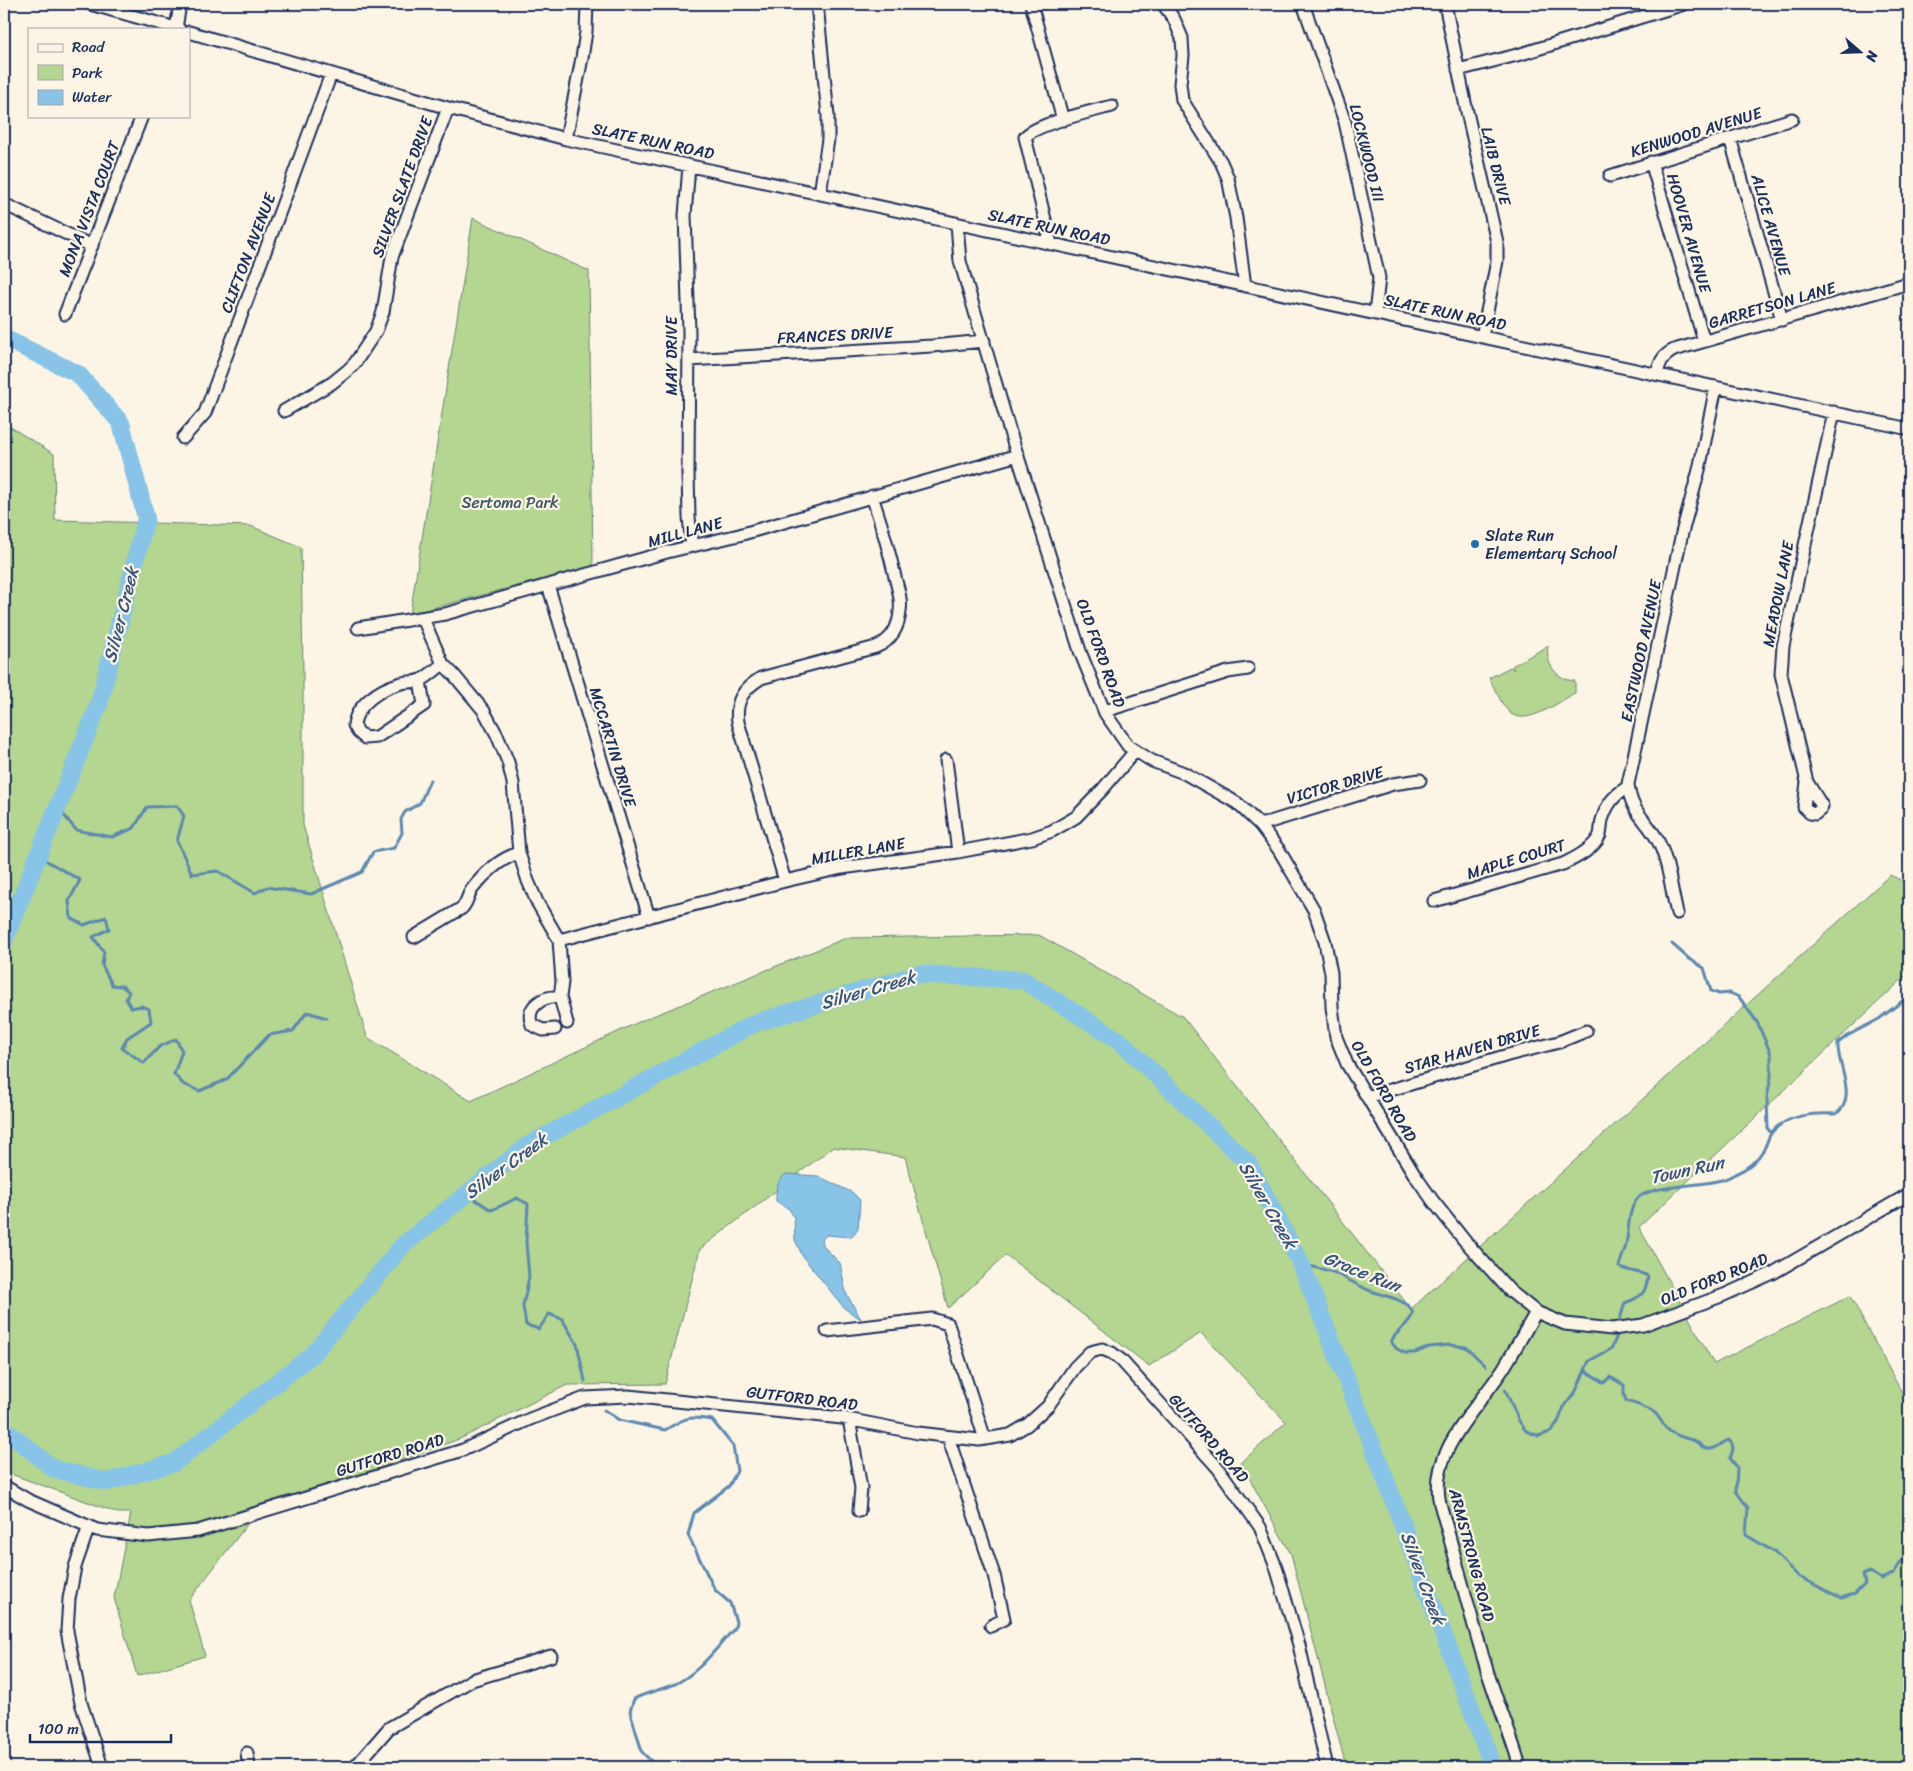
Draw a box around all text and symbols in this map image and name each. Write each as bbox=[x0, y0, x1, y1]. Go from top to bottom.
legend bbox=[28, 28, 190, 118]
north arrow bbox=[1836, 28, 1886, 78]
text: Road bbox=[72, 34, 105, 60]
text: N bbox=[1858, 47, 1885, 65]
text: Park bbox=[72, 60, 103, 86]
text: Water bbox=[72, 84, 112, 110]
street label: KENWOOD AVENUE bbox=[1627, 98, 1766, 166]
street label: LOCKWOOD III bbox=[1341, 101, 1393, 205]
street label: SILVER SLATE DRIVE bbox=[363, 111, 441, 262]
street label: SLATE RUN ROAD bbox=[589, 114, 717, 168]
street label: LAIB DRIVE bbox=[1472, 124, 1520, 209]
street label: MONA VISTA COURT bbox=[50, 136, 129, 281]
street label: HOOVER AVENUE bbox=[1658, 170, 1720, 297]
street label: ALICE AVENUE bbox=[1742, 170, 1800, 280]
street label: CLIFTON AVENUE bbox=[212, 188, 285, 317]
street label: SLATE RUN ROAD bbox=[985, 200, 1113, 254]
street label: GARRETSON LANE bbox=[1705, 273, 1840, 337]
street label: SLATE RUN ROAD bbox=[1381, 285, 1509, 339]
street label: MAY DRIVE bbox=[657, 315, 686, 396]
street label: FRANCES DRIVE bbox=[776, 317, 895, 353]
park label: Sertoma Park bbox=[461, 488, 559, 517]
street label: MILL LANE bbox=[644, 508, 727, 556]
place label: Slate Run Elementary School bbox=[1485, 521, 1617, 568]
marker: Slate Run Elementary School bbox=[1469, 538, 1481, 550]
street label: MEADOW LANE bbox=[1754, 538, 1803, 649]
water label: Silver Creek bbox=[94, 562, 149, 666]
street label: EASTWOOD AVENUE bbox=[1612, 576, 1670, 725]
street label: OLD FORD ROAD bbox=[1068, 594, 1134, 712]
street label: MCCARTIN DRIVE bbox=[581, 683, 645, 812]
street label: VICTOR DRIVE bbox=[1283, 757, 1388, 813]
street label: MILLER LANE bbox=[809, 828, 908, 874]
street label: MAPLE COURT bbox=[1463, 830, 1570, 888]
water label: Silver Creek bbox=[817, 961, 921, 1019]
street label: STAR HAVEN DRIVE bbox=[1401, 1015, 1545, 1082]
street label: OLD FORD ROAD bbox=[1343, 1034, 1425, 1148]
water label: Silver Creek bbox=[457, 1123, 557, 1208]
water label: Town Run bbox=[1647, 1146, 1729, 1193]
water label: Silver Creek bbox=[1230, 1155, 1307, 1257]
water label: Grace Run bbox=[1318, 1242, 1408, 1303]
street label: OLD FORD ROAD bbox=[1656, 1244, 1773, 1314]
street label: GUTFORD ROAD bbox=[745, 1377, 860, 1419]
street label: GUTFORD ROAD bbox=[1161, 1386, 1257, 1490]
street label: GUTFORD ROAD bbox=[332, 1425, 448, 1485]
street label: ARMSTRONG ROAD bbox=[1440, 1484, 1504, 1625]
water label: Silver Creek bbox=[1391, 1527, 1455, 1631]
scale bar bbox=[30, 1711, 171, 1743]
text: 100 m bbox=[38, 1716, 79, 1742]

